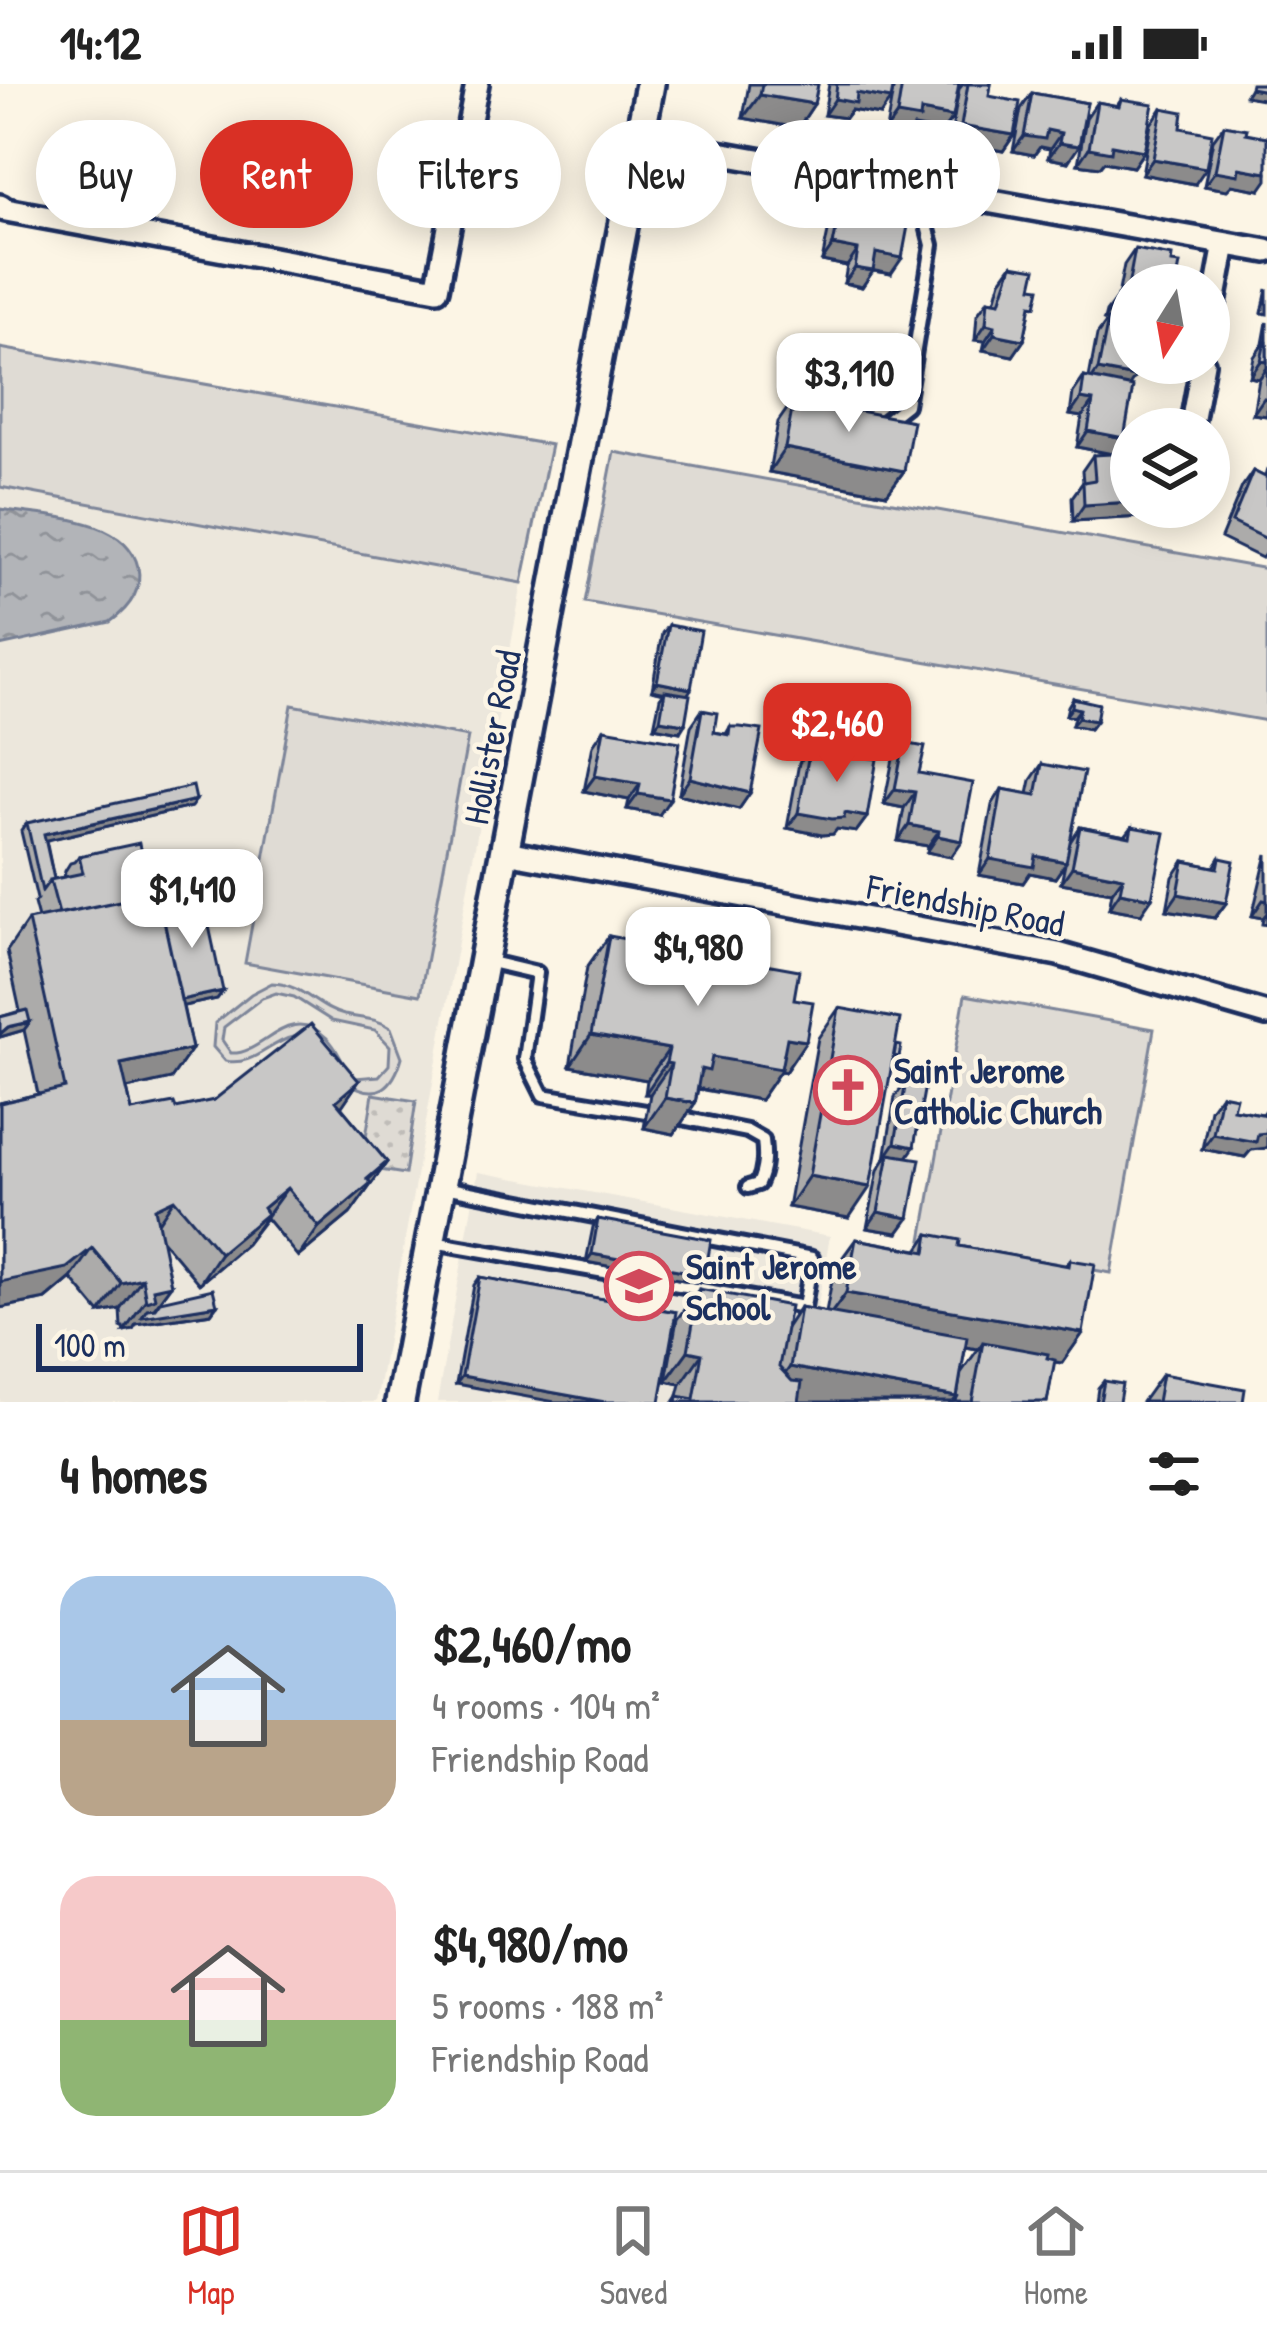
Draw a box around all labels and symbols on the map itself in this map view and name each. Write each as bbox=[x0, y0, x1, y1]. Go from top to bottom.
north arrow bbox=[1110, 264, 1230, 384]
pin: $3,110 bbox=[751, 333, 947, 435]
street label: Hollister Road bbox=[450, 646, 532, 828]
pin: $2,460 bbox=[739, 683, 935, 785]
pin: $1,410 bbox=[94, 849, 290, 951]
street label: Friendship Road bbox=[862, 861, 1069, 947]
pin: $4,980 bbox=[600, 907, 796, 1009]
place label: Saint Jerome Catholic Church bbox=[894, 1045, 1102, 1135]
church icon: Saint Jerome Catholic Church bbox=[813, 1055, 883, 1125]
place label: Saint Jerome School bbox=[686, 1241, 857, 1331]
school or university icon: Saint Jerome School bbox=[604, 1251, 674, 1321]
scale bar bbox=[36, 1318, 363, 1371]

